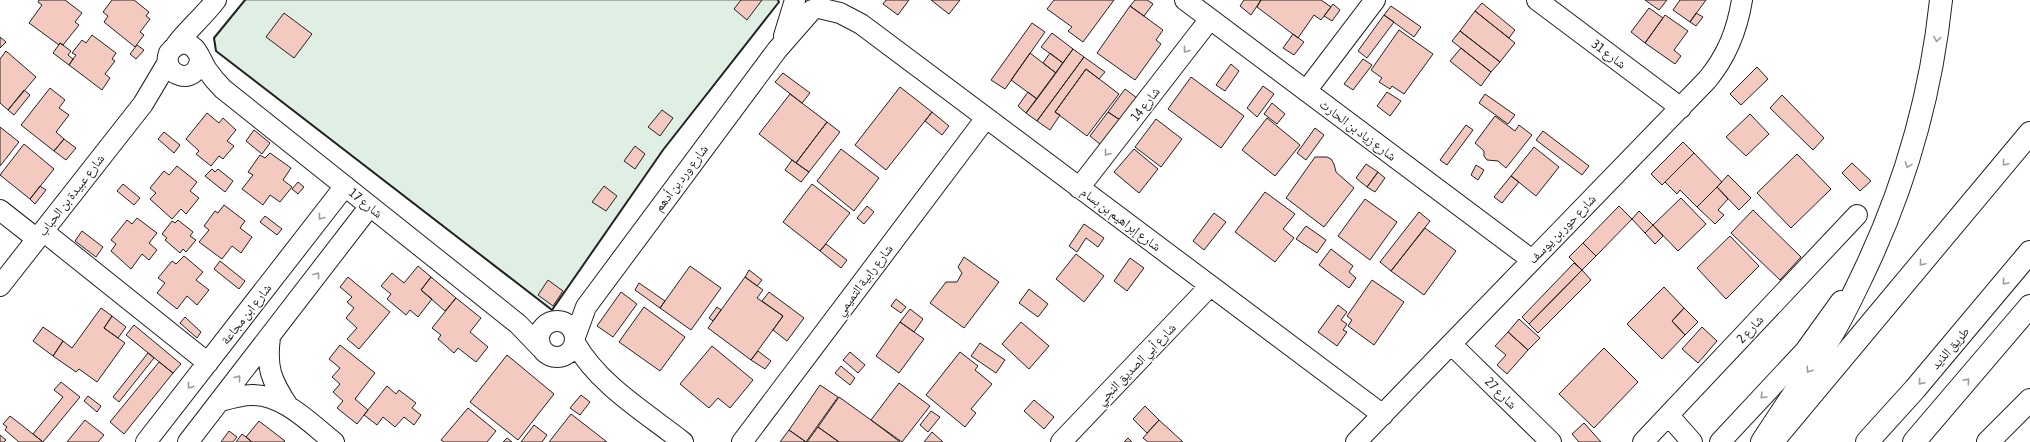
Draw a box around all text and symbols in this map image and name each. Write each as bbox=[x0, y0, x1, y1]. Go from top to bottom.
street label: شارع 31 bbox=[1588, 36, 1629, 73]
one-way arrow bbox=[1933, 36, 1942, 42]
one-way arrow bbox=[1184, 46, 1191, 53]
street label: شارع 14 bbox=[1127, 84, 1164, 125]
street label: شارع زياد بن الحارث bbox=[1315, 96, 1399, 165]
street label: شارع ورد بن أدهم bbox=[651, 142, 713, 216]
one-way arrow bbox=[1104, 149, 1111, 156]
street label: شارع عبيدة بن الحباب bbox=[34, 151, 109, 240]
one-way arrow bbox=[2003, 159, 2010, 166]
one-way arrow bbox=[1904, 162, 1912, 169]
street label: شارع إبراهيم بن بسام bbox=[1077, 184, 1164, 256]
street label: شارع 17 bbox=[345, 185, 386, 223]
street label: شارع حور بن يوسف bbox=[1525, 191, 1600, 268]
one-way arrow bbox=[319, 212, 326, 219]
street label: شارع رابية التميمي bbox=[832, 241, 898, 321]
one-way arrow bbox=[1920, 259, 1927, 266]
one-way arrow bbox=[313, 272, 320, 279]
one-way arrow bbox=[2003, 278, 2010, 285]
street label: شارع ابن مجاعة bbox=[218, 281, 276, 349]
street label: شارع 2 bbox=[1733, 312, 1768, 347]
street label: شارع أبي الصديق النجي bbox=[1093, 320, 1181, 410]
street label: طريق الذيد bbox=[1928, 324, 1973, 373]
one-way arrow bbox=[1806, 366, 1814, 373]
street label: شارع 27 bbox=[1481, 374, 1520, 413]
one-way arrow bbox=[234, 376, 241, 383]
one-way arrow bbox=[1919, 377, 1926, 384]
one-way arrow bbox=[1962, 378, 1970, 386]
one-way arrow bbox=[188, 382, 195, 389]
one-way arrow bbox=[1760, 391, 1768, 399]

